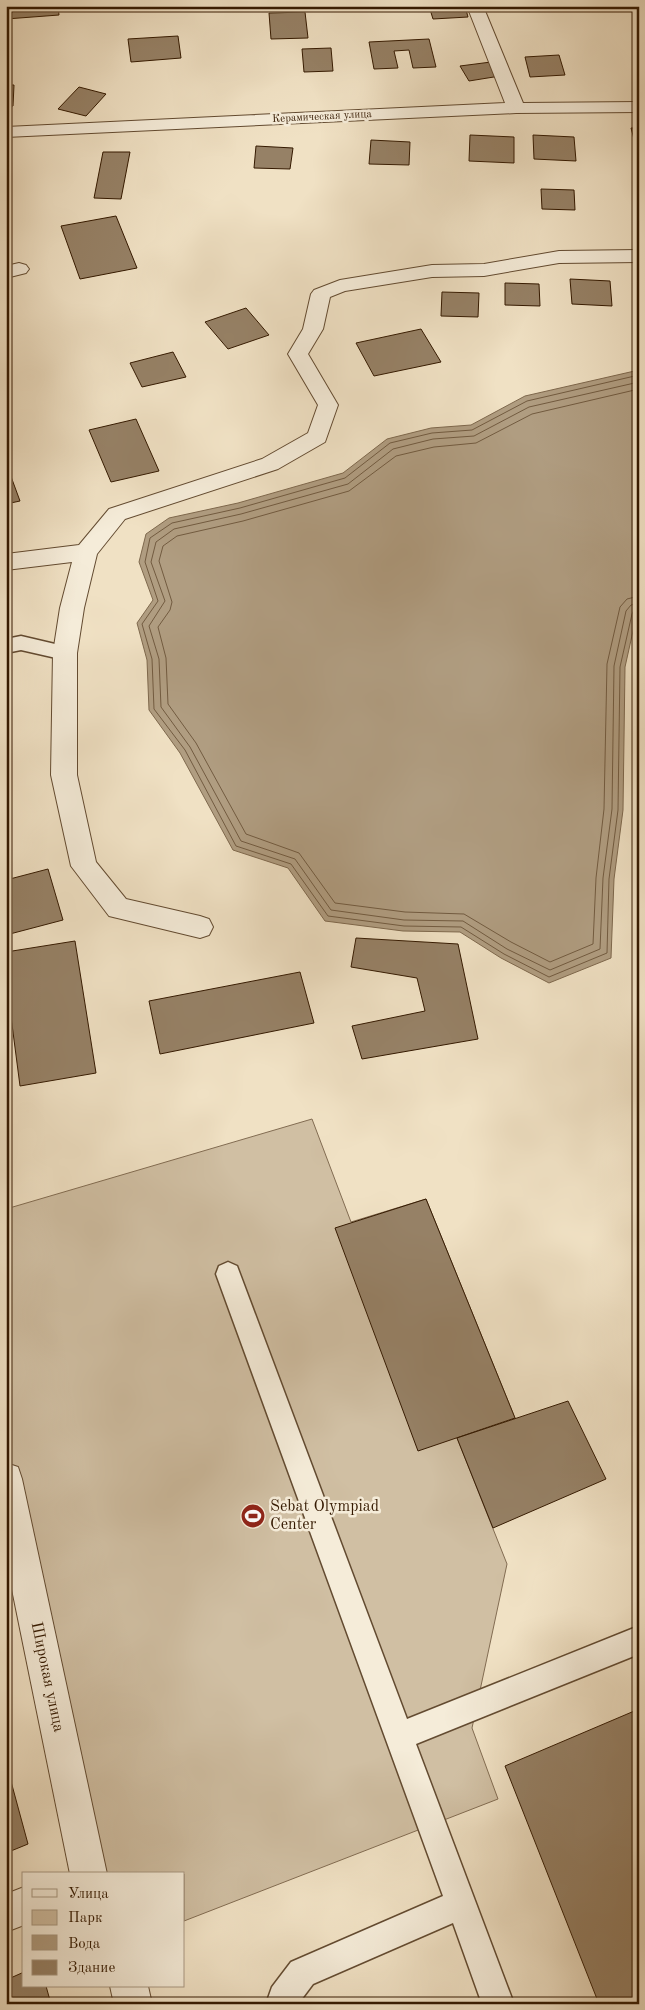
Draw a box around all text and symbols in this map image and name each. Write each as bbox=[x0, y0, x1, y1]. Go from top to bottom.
street label: Керамическая улица bbox=[272, 109, 373, 125]
place label: Sebat Olympiad Center bbox=[270, 1499, 379, 1533]
sports icon: Sebat Olympiad Center bbox=[240, 1503, 266, 1529]
street label: Широкая улица bbox=[28, 1620, 67, 1734]
legend bbox=[22, 1872, 185, 1988]
text: Улица bbox=[68, 1887, 109, 1902]
text: Парк bbox=[68, 1911, 103, 1926]
text: Вода bbox=[68, 1937, 101, 1952]
text: Здание bbox=[68, 1961, 115, 1976]

